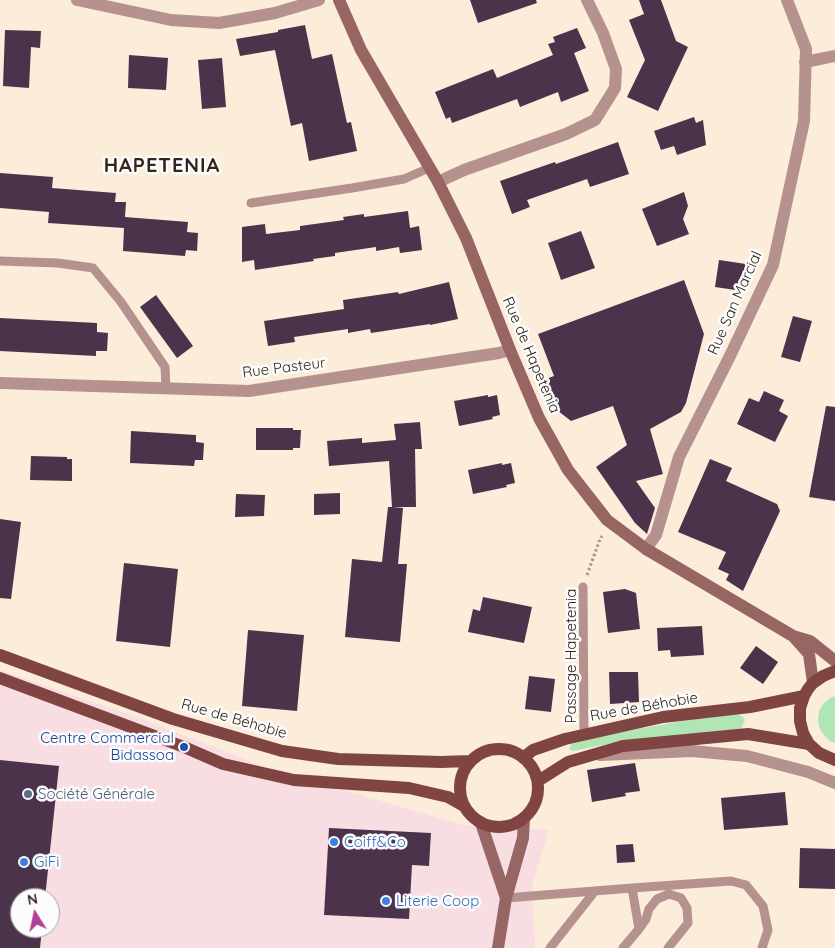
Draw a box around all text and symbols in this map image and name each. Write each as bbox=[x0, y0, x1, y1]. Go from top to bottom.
district label: HAPETENIA bbox=[103, 154, 221, 178]
street label: Rue San Marcial bbox=[704, 248, 766, 358]
street label: Rue de Hapetenia bbox=[498, 294, 564, 416]
street label: Rue Pasteur bbox=[241, 354, 327, 382]
street label: Passage Hapetenia bbox=[562, 589, 580, 723]
street label: Rue de Béhobie bbox=[589, 689, 699, 725]
street label: Rue de Béhobie bbox=[179, 695, 289, 743]
place label: Centre Commercial Bidassoa bbox=[40, 729, 174, 764]
marker: Centre Commercial Bidassoa bbox=[178, 741, 190, 753]
place label: Société Générale bbox=[38, 785, 155, 803]
marker: Société Générale bbox=[22, 788, 34, 800]
place label: Coiff&Co bbox=[344, 833, 406, 851]
marker: Coiff&Co bbox=[328, 836, 340, 848]
place label: GiFi bbox=[34, 853, 59, 871]
marker: GiFi bbox=[18, 856, 30, 868]
north arrow bbox=[10, 888, 60, 938]
text: N bbox=[26, 889, 39, 909]
place label: Literie Coop bbox=[396, 892, 479, 910]
marker: Literie Coop bbox=[380, 895, 392, 907]

